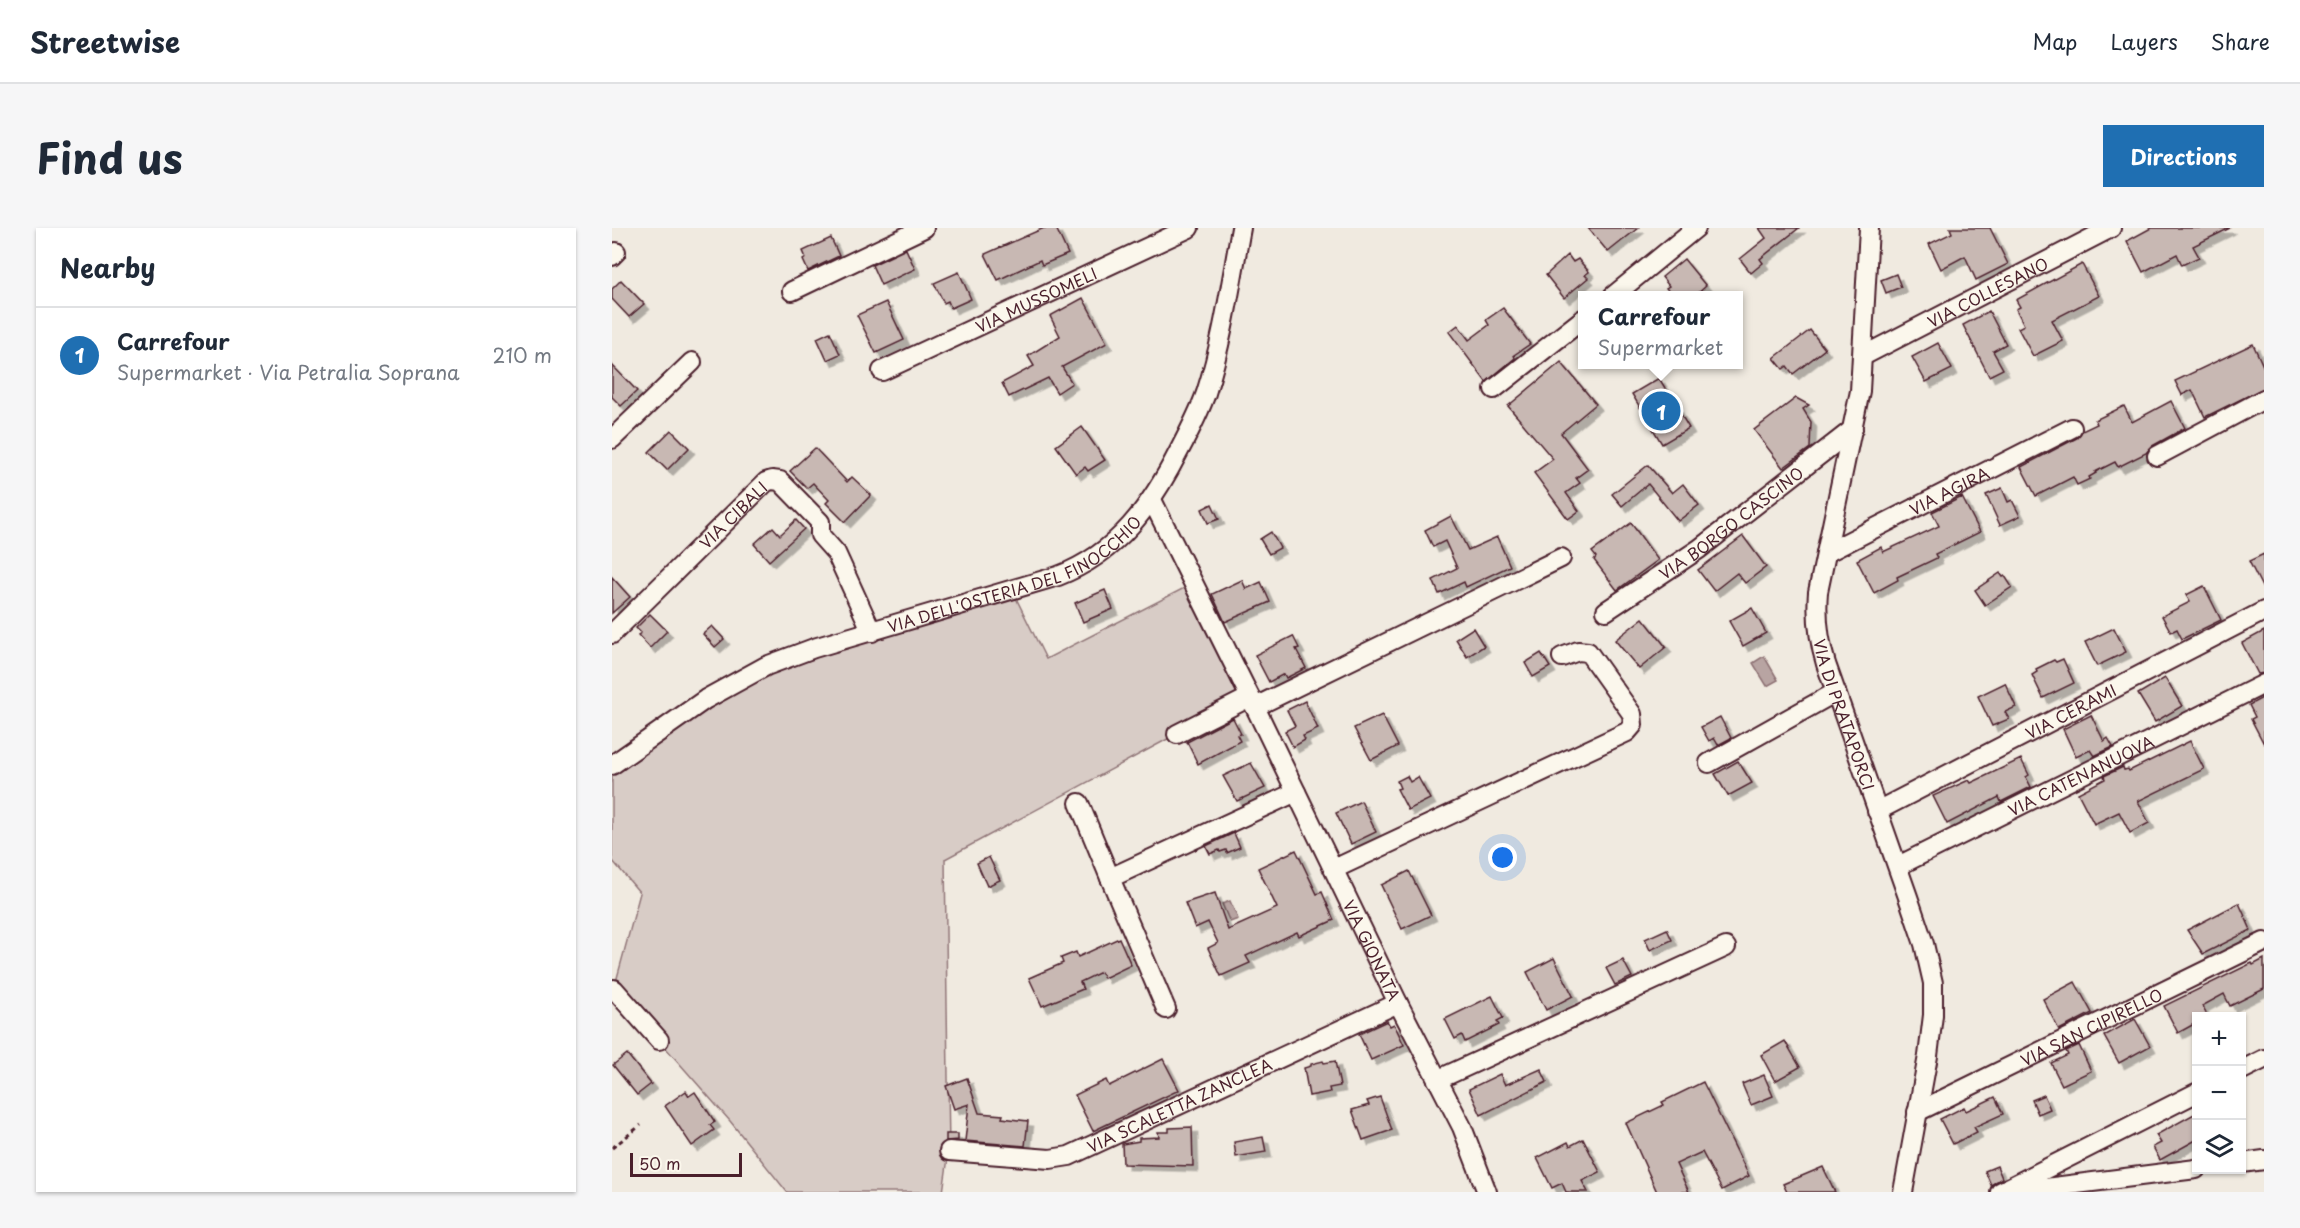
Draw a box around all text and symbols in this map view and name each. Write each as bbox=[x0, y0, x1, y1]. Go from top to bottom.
text: Streetwise bbox=[30, 20, 180, 63]
text: Map bbox=[2033, 25, 2077, 57]
text: Layers bbox=[2110, 25, 2178, 57]
text: Share bbox=[2211, 25, 2270, 57]
text: Find us bbox=[36, 125, 183, 188]
button: Directions bbox=[2103, 125, 2264, 187]
text: Nearby bbox=[60, 248, 155, 287]
street label: VIA COLLESANO bbox=[1923, 251, 2052, 333]
street label: VIA MUSSOMELI bbox=[971, 260, 1101, 338]
popup bbox=[1578, 291, 1743, 369]
text: Carrefour bbox=[1598, 299, 1710, 332]
text: Carrefour bbox=[117, 324, 230, 357]
text: Supermarket bbox=[1598, 332, 1723, 362]
text: 1 bbox=[75, 340, 84, 370]
text: 210 m bbox=[493, 340, 552, 370]
text: Supermarket · Via Petralia Soprana bbox=[117, 357, 460, 387]
pin: 1 bbox=[1642, 388, 1680, 434]
street label: VIA BORGO CASCINO bbox=[1654, 460, 1808, 585]
street label: VIA AGIRA bbox=[1905, 460, 1993, 521]
street label: VIA CIBALI bbox=[694, 475, 772, 554]
street label: VIA DELL'OSTERIA DEL FINOCCHIO bbox=[884, 510, 1146, 638]
street label: VIA DI PRATAPORCI bbox=[1808, 637, 1881, 793]
street label: VIA CERAMI bbox=[2021, 677, 2120, 744]
street label: VIA CATENANUOVA bbox=[2004, 729, 2158, 822]
your location bbox=[1488, 843, 1517, 872]
street label: VIA GIONATA bbox=[1338, 896, 1407, 1004]
street label: VIA SAN CIPIRELLO bbox=[2016, 982, 2166, 1072]
map controls bbox=[2192, 1012, 2246, 1174]
button: + bbox=[2192, 1012, 2246, 1066]
street label: VIA SCALETTA ZANCLEA bbox=[1083, 1051, 1275, 1158]
button: − bbox=[2192, 1066, 2246, 1120]
button: layers bbox=[2192, 1120, 2246, 1174]
scale bar bbox=[630, 1150, 742, 1178]
text: 50 m bbox=[639, 1151, 680, 1175]

